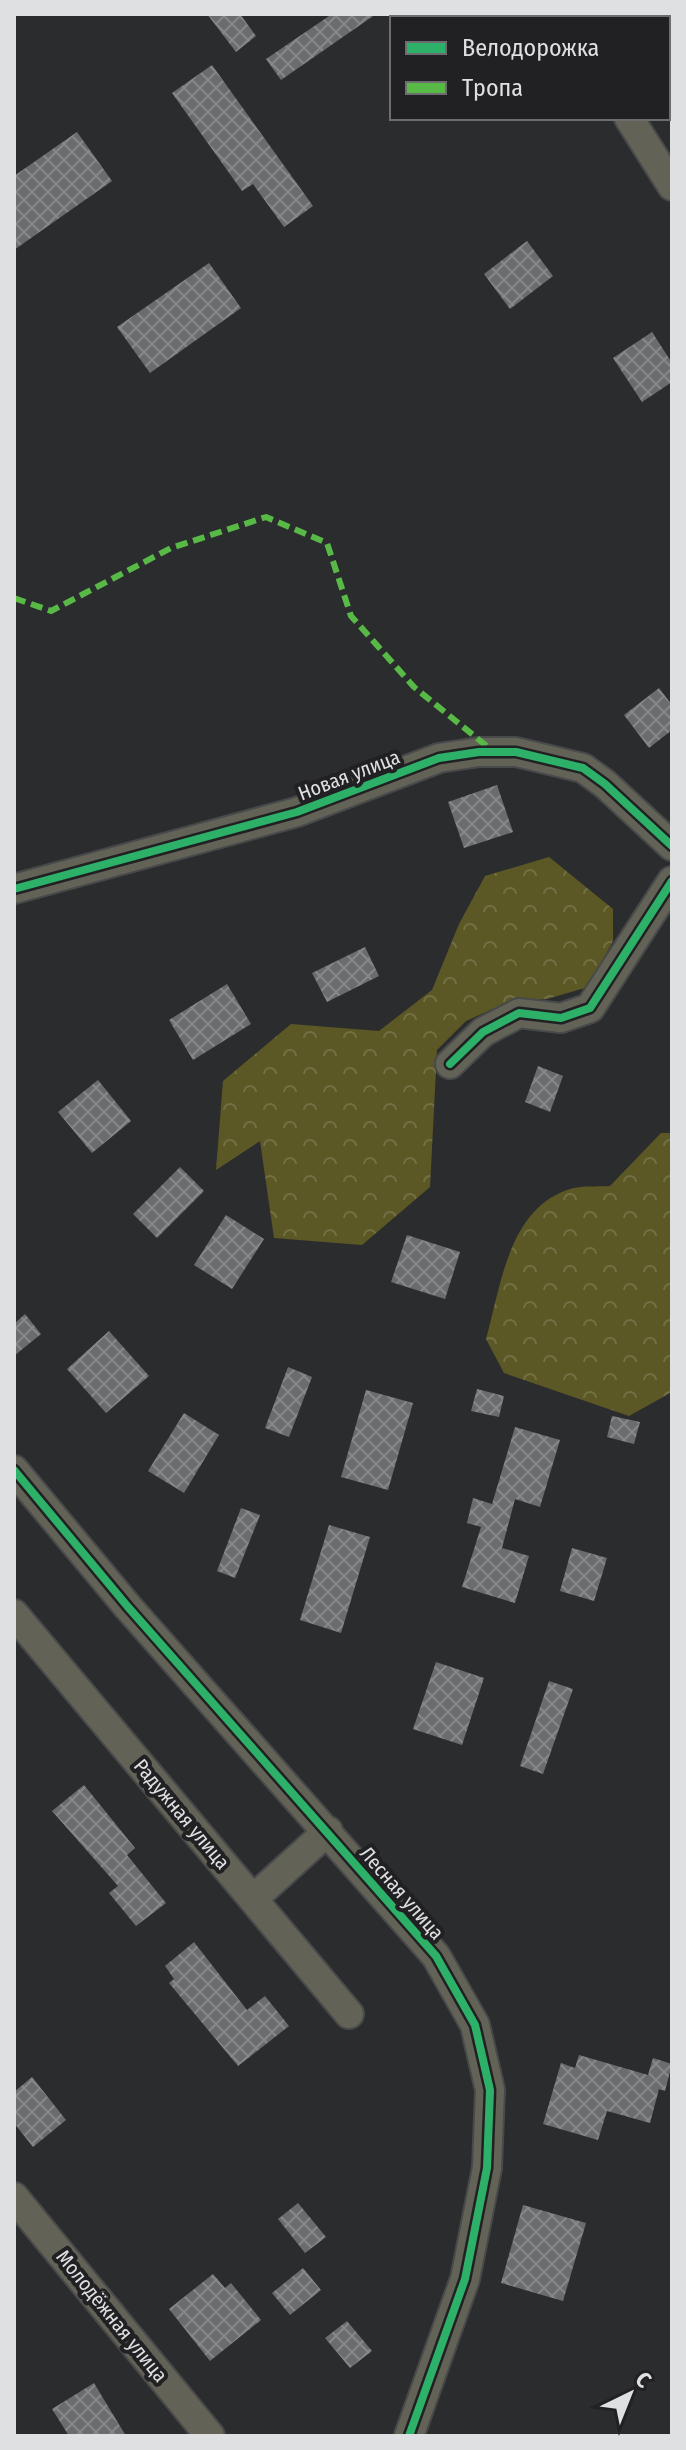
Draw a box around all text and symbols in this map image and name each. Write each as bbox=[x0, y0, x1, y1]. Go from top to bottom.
legend bbox=[390, 16, 670, 120]
text: Велодорожка bbox=[462, 34, 599, 62]
text: Тропа bbox=[462, 74, 523, 102]
street label: Новая улица bbox=[295, 745, 403, 805]
street label: Радужная улица bbox=[129, 1754, 235, 1874]
street label: Лесная улица bbox=[355, 1842, 449, 1944]
street label: Молодёжная улица bbox=[51, 2245, 173, 2387]
north arrow bbox=[590, 2354, 670, 2434]
text: С bbox=[630, 2366, 657, 2394]

